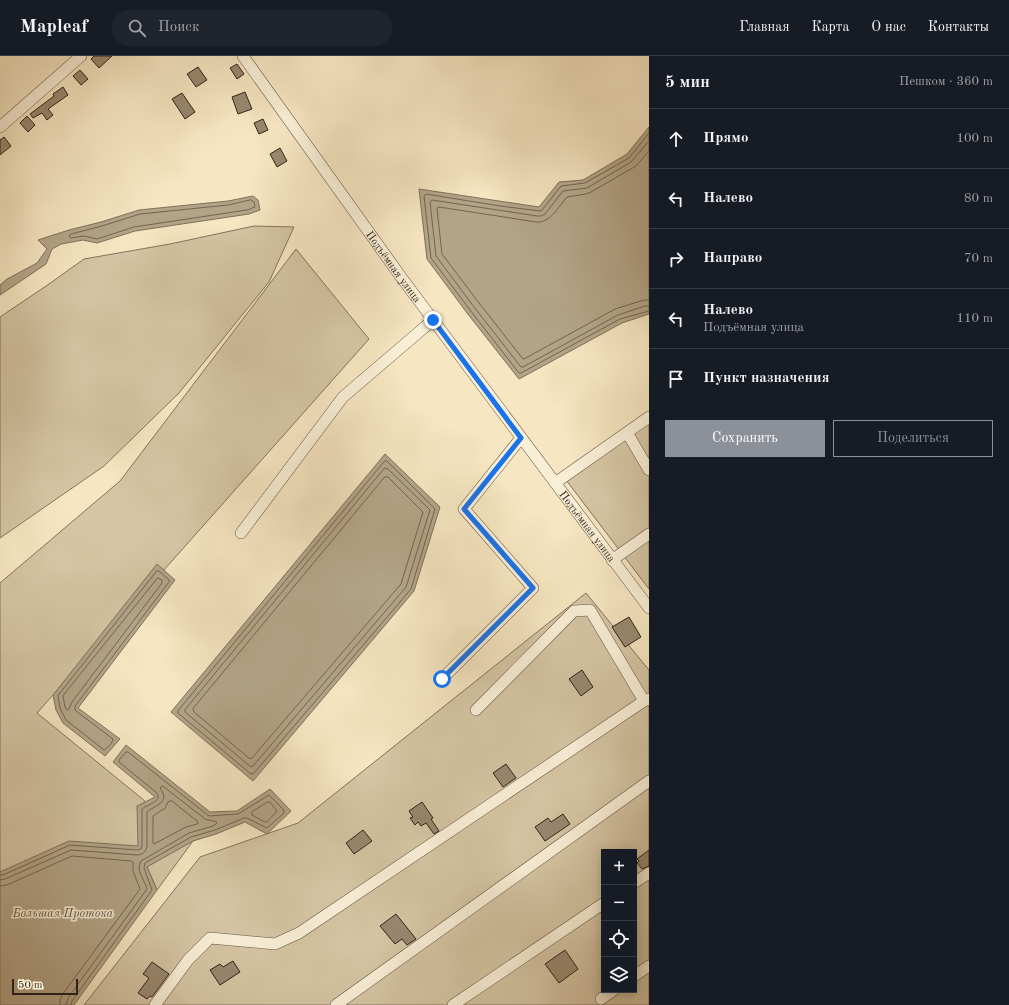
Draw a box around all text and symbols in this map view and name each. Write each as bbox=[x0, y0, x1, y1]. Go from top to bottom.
search box bbox=[112, 10, 392, 46]
icon: search bbox=[126, 17, 148, 39]
text: Mapleaf bbox=[20, 18, 88, 37]
text: Поиск bbox=[158, 20, 199, 35]
text: Главная bbox=[739, 20, 789, 34]
text: Карта bbox=[811, 20, 849, 34]
text: О нас bbox=[871, 20, 906, 34]
text: Контакты bbox=[928, 20, 989, 34]
text: 5 мин bbox=[665, 74, 710, 91]
text: Пешком · 360 m bbox=[899, 75, 993, 88]
icon: ahead bbox=[665, 128, 687, 150]
text: Прямо bbox=[703, 131, 749, 146]
text: 100 m bbox=[956, 132, 993, 145]
icon: left bbox=[665, 188, 687, 210]
text: Налево bbox=[703, 191, 753, 206]
text: 80 m bbox=[964, 192, 993, 205]
street label: Подъёмная улица bbox=[363, 230, 423, 306]
icon: right bbox=[665, 248, 687, 270]
text: Направо bbox=[703, 251, 762, 266]
text: 70 m bbox=[964, 252, 993, 265]
text: Налево bbox=[703, 303, 753, 318]
icon: left bbox=[665, 308, 687, 330]
route end bbox=[424, 311, 442, 329]
text: 110 m bbox=[956, 312, 993, 325]
text: Подъёмная улица bbox=[703, 321, 804, 334]
icon: arrive bbox=[665, 368, 687, 390]
text: Пункт назначения bbox=[703, 371, 830, 386]
button: Сохранить bbox=[665, 420, 825, 457]
button: Поделиться bbox=[833, 420, 993, 457]
street label: Подъёмная улица bbox=[556, 490, 617, 565]
route start bbox=[433, 670, 451, 688]
map controls bbox=[601, 849, 637, 993]
button: + bbox=[601, 849, 637, 885]
button: − bbox=[601, 885, 637, 921]
water label: Большая Протока bbox=[12, 908, 114, 920]
button: locate bbox=[601, 921, 637, 957]
button: layers bbox=[601, 957, 637, 993]
scale bar bbox=[12, 977, 78, 996]
text: 50 m bbox=[18, 980, 43, 991]

